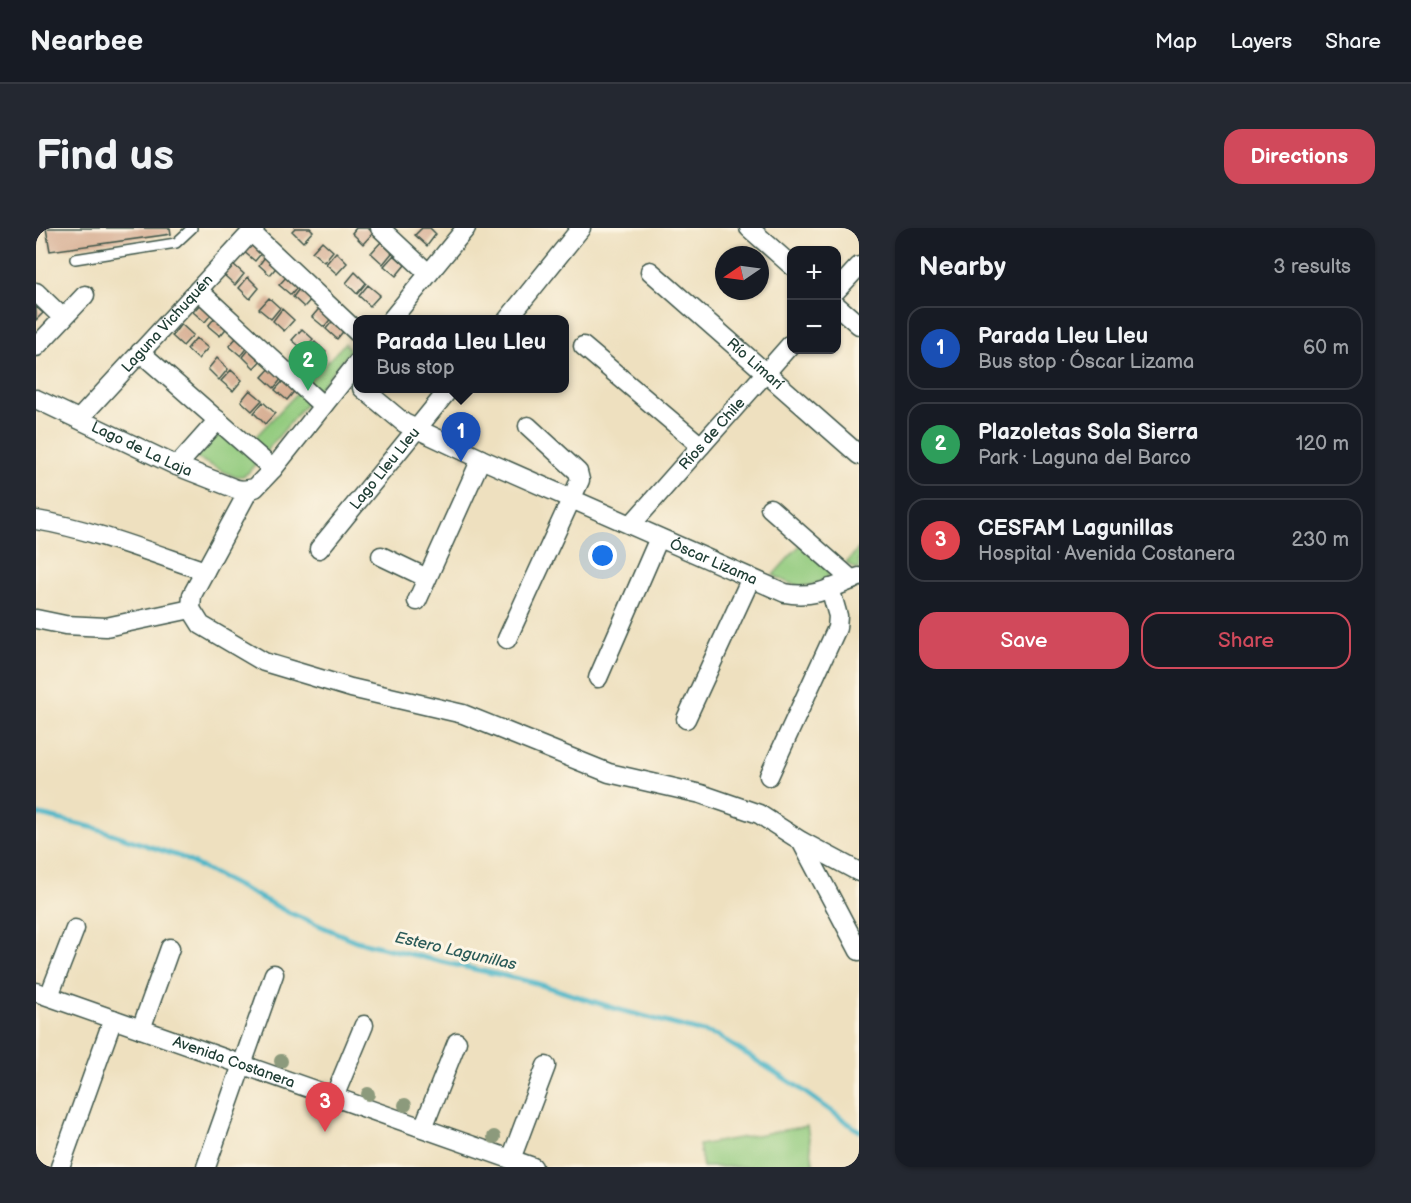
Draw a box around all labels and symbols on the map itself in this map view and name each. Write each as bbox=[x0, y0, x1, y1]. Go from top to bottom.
north arrow bbox=[715, 246, 769, 300]
street label: Laguna Vichuquén bbox=[118, 271, 217, 377]
street label: Río Limarí bbox=[723, 334, 787, 394]
pin: 2 bbox=[288, 342, 328, 391]
street label: Ríos de Chile bbox=[675, 394, 749, 474]
pin: 1 bbox=[442, 412, 480, 462]
street label: Lago de La Laja bbox=[88, 418, 195, 481]
street label: Lago Lleu Lleu bbox=[346, 424, 424, 514]
street label: Óscar Lizama bbox=[667, 534, 760, 590]
your location bbox=[588, 541, 617, 570]
water label: Estero Lagunillas bbox=[393, 928, 518, 975]
street label: Avenida Costanera bbox=[170, 1032, 298, 1092]
pin: 3 bbox=[306, 1082, 344, 1132]

